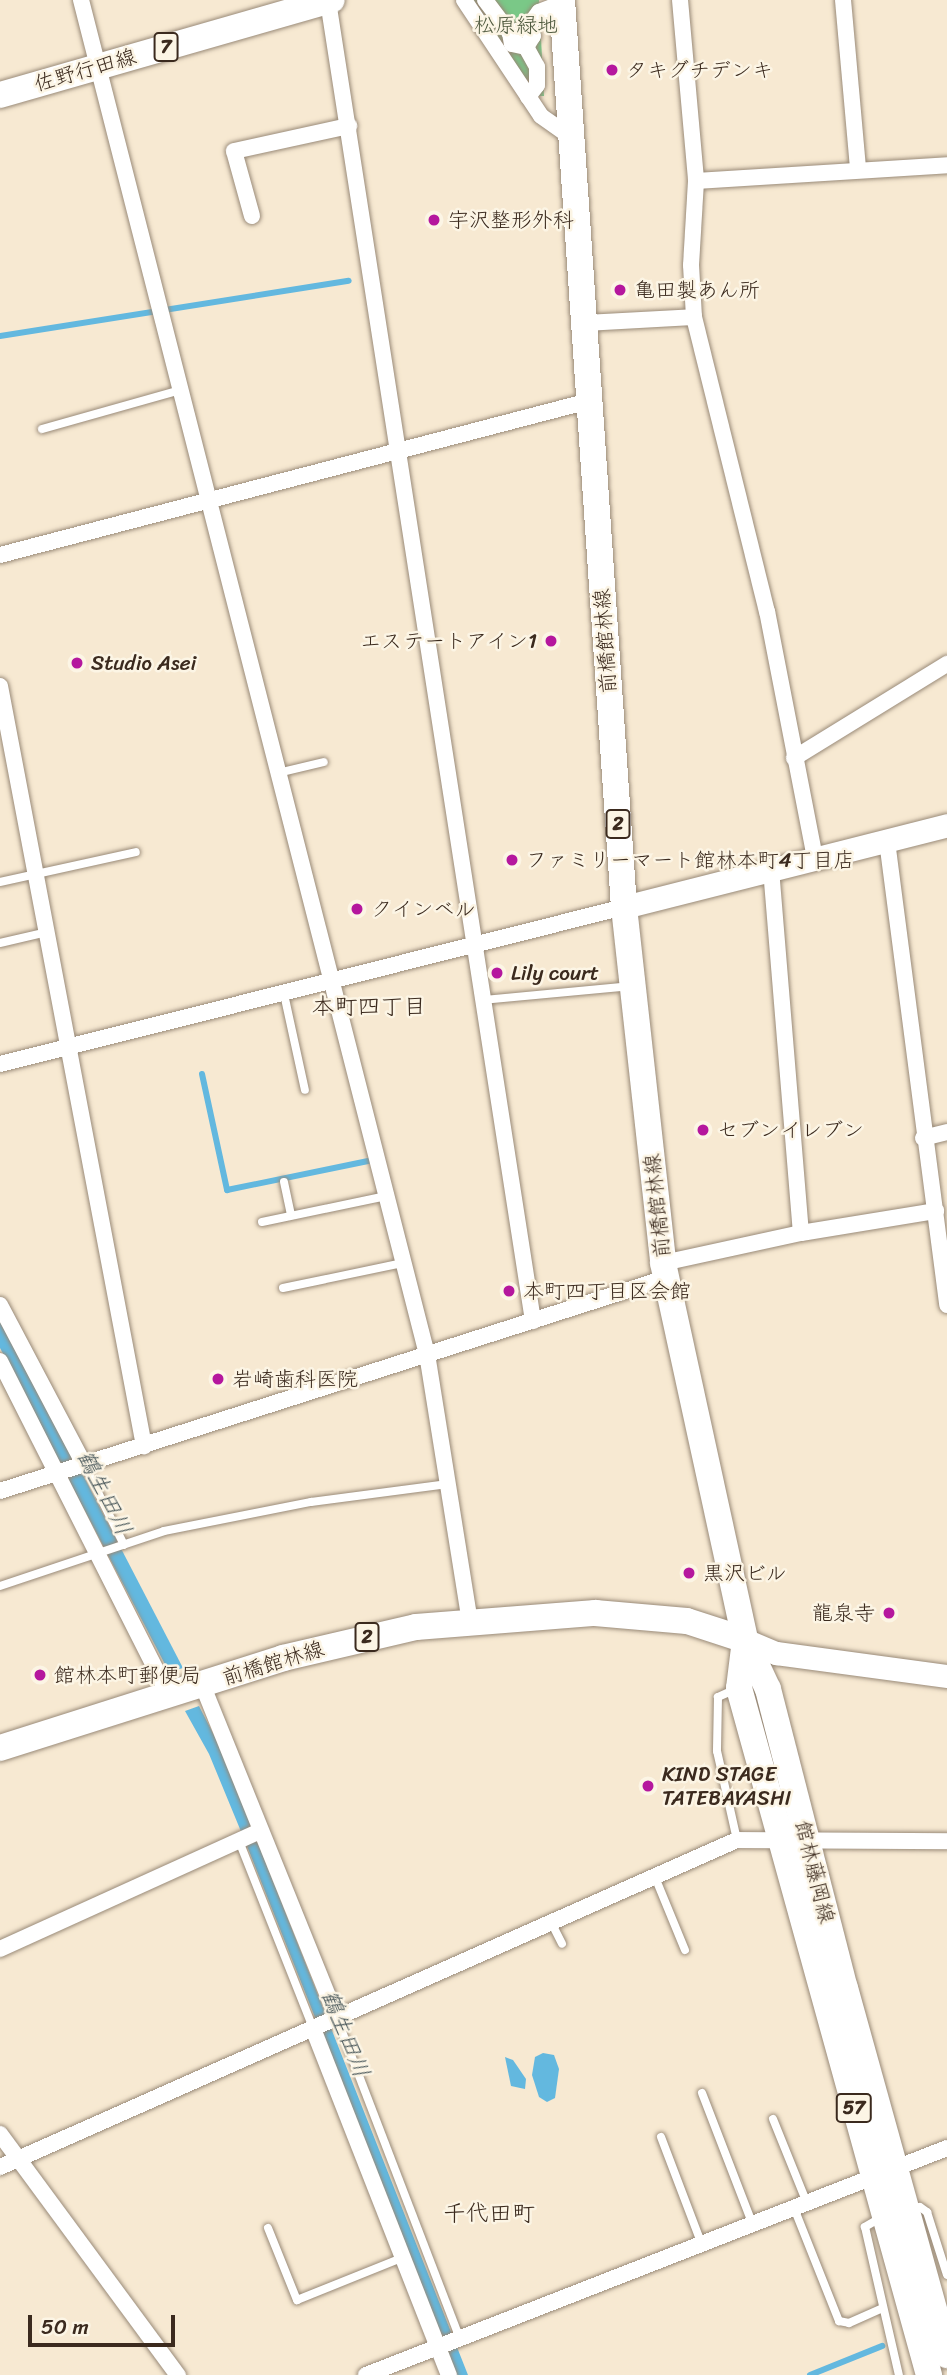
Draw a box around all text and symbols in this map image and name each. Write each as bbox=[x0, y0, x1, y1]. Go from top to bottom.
park label: 松原緑地 bbox=[474, 12, 558, 38]
road number: 7 bbox=[152, 32, 180, 62]
street label: 佐野行田線 bbox=[31, 43, 139, 97]
place label: タキグチデンキ bbox=[626, 57, 773, 83]
marker: タキグチデンキ bbox=[604, 62, 620, 78]
place label: 宇沢整形外科 bbox=[448, 207, 574, 233]
marker: 宇沢整形外科 bbox=[426, 212, 442, 228]
place label: 亀田製あん所 bbox=[634, 277, 760, 303]
marker: 亀田製あん所 bbox=[612, 282, 628, 298]
street label: 前橋館林線 bbox=[589, 588, 621, 694]
place label: エステートアイン1 bbox=[360, 628, 537, 654]
marker: エステートアイン1 bbox=[543, 633, 559, 649]
place label: Studio Asei bbox=[91, 650, 197, 676]
marker: Studio Asei bbox=[69, 655, 85, 671]
road number: 2 bbox=[604, 808, 632, 839]
place label: ファミリーマート館林本町4丁目店 bbox=[526, 847, 854, 873]
marker: ファミリーマート館林本町4丁目店 bbox=[504, 852, 520, 868]
place label: クインベル bbox=[371, 896, 476, 922]
marker: クインベル bbox=[349, 901, 365, 917]
place label: Lily court bbox=[511, 960, 598, 986]
marker: Lily court bbox=[489, 965, 505, 981]
district label: 本町四丁目 bbox=[312, 993, 426, 1021]
place label: セブンイレブン bbox=[717, 1117, 864, 1143]
marker: セブンイレブン bbox=[695, 1122, 711, 1138]
street label: 前橋館林線 bbox=[639, 1152, 675, 1260]
place label: 本町四丁目区会館 bbox=[523, 1278, 691, 1304]
marker: 本町四丁目区会館 bbox=[501, 1283, 517, 1299]
place label: 岩崎歯科医院 bbox=[232, 1366, 358, 1392]
marker: 岩崎歯科医院 bbox=[210, 1371, 226, 1387]
water label: 鶴生田川 bbox=[71, 1446, 137, 1540]
place label: 黒沢ビル bbox=[703, 1560, 787, 1586]
marker: 黒沢ビル bbox=[681, 1565, 697, 1581]
place label: 龍泉寺 bbox=[812, 1600, 875, 1626]
marker: 龍泉寺 bbox=[881, 1605, 897, 1621]
road number: 2 bbox=[353, 1622, 381, 1652]
street label: 前橋館林線 bbox=[219, 1636, 327, 1690]
place label: 館林本町郵便局 bbox=[54, 1662, 201, 1688]
marker: 館林本町郵便局 bbox=[32, 1667, 48, 1683]
place label: KIND STAGE TATEBAYASHI bbox=[662, 1761, 791, 1811]
marker: KIND STAGE TATEBAYASHI bbox=[640, 1778, 656, 1794]
street label: 館林藤岡線 bbox=[790, 1818, 840, 1926]
water label: 鶴生田川 bbox=[315, 1986, 375, 2082]
road number: 57 bbox=[835, 2092, 873, 2124]
district label: 千代田町 bbox=[443, 2200, 535, 2228]
scale bar bbox=[32, 2302, 178, 2346]
text: 50 m bbox=[41, 2308, 89, 2346]

